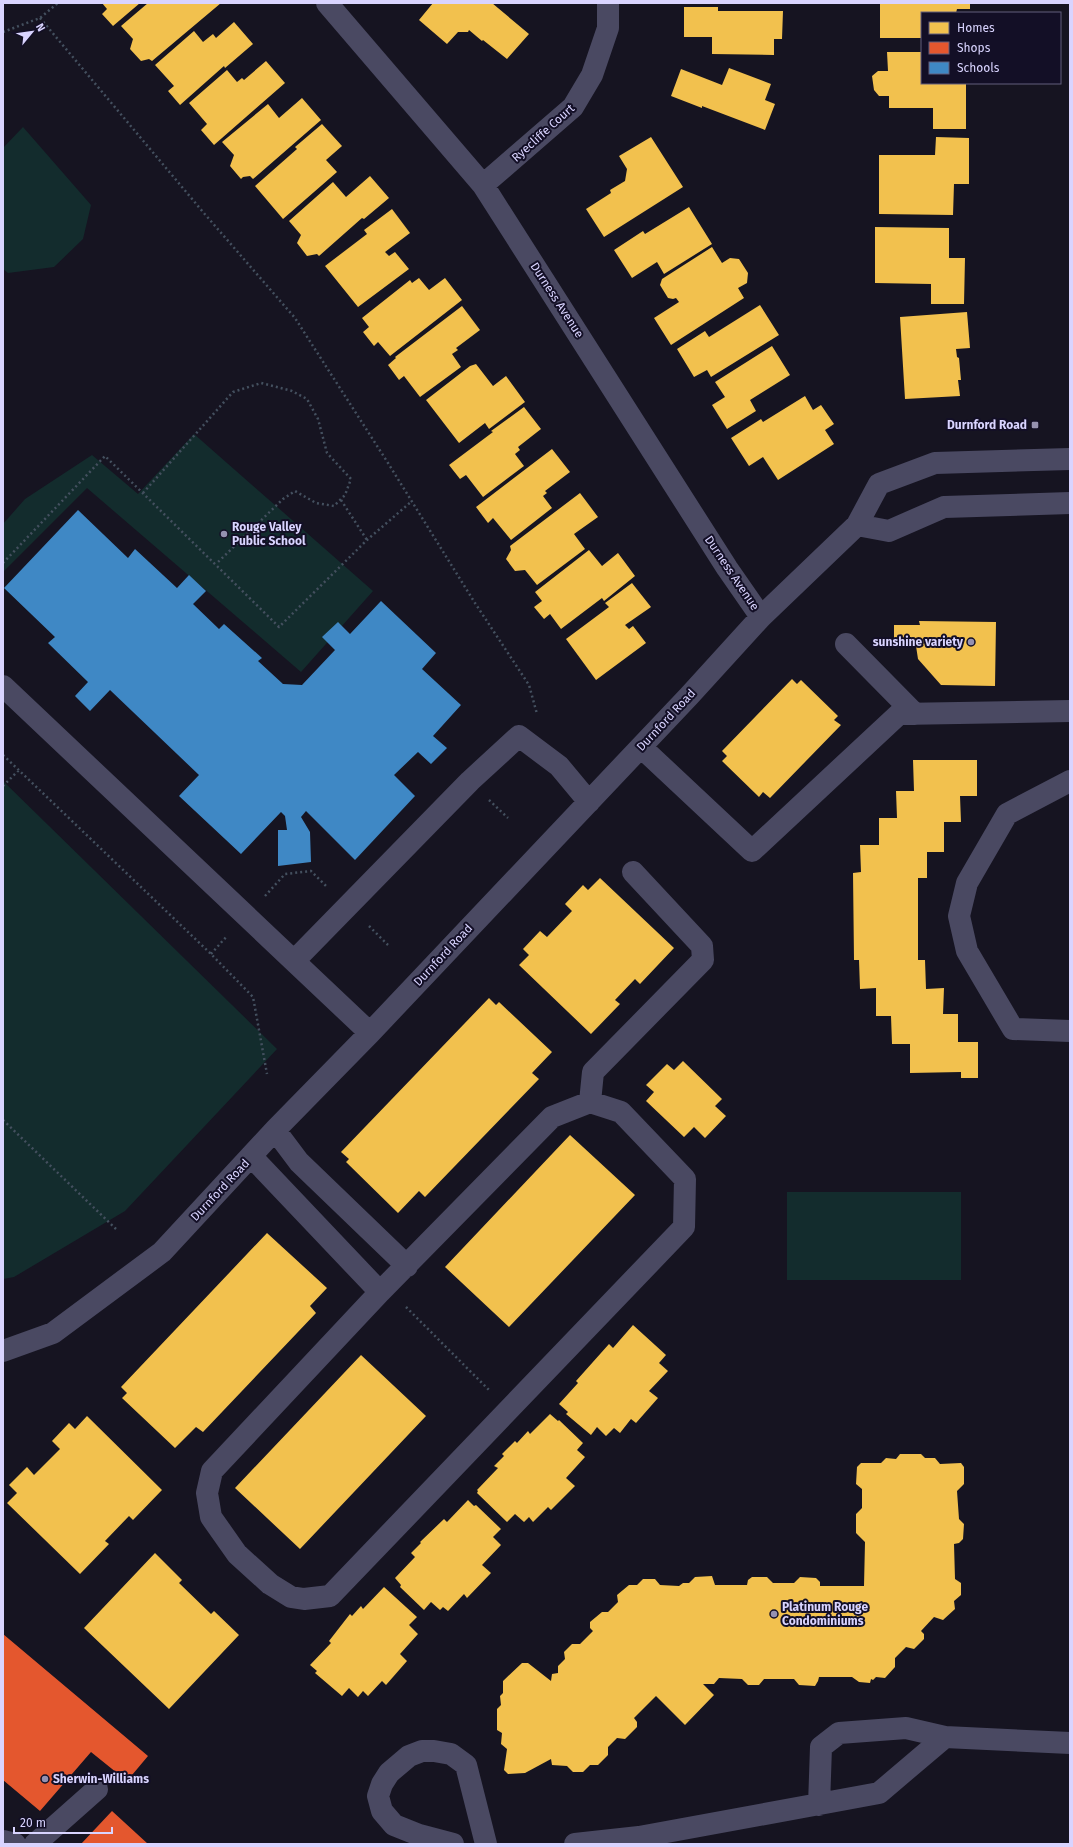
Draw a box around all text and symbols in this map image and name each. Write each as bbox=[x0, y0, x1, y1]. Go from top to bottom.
north arrow bbox=[12, 12, 52, 52]
legend bbox=[921, 12, 1061, 84]
text: N bbox=[33, 21, 48, 34]
text: Homes bbox=[957, 21, 995, 35]
text: Shops bbox=[957, 41, 991, 55]
text: Schools bbox=[957, 61, 1000, 75]
street label: Ryecliffe Court bbox=[509, 101, 578, 165]
street label: Durness Avenue bbox=[527, 260, 587, 340]
place label: Durnford Road bbox=[947, 418, 1027, 432]
marker: Durnford Road bbox=[1030, 420, 1040, 430]
place label: Rouge Valley Public School bbox=[232, 520, 306, 548]
marker: Rouge Valley Public School bbox=[219, 529, 229, 539]
street label: Durness Avenue bbox=[702, 533, 762, 613]
place label: sunshine variety bbox=[873, 635, 964, 649]
marker: sunshine variety bbox=[966, 637, 976, 647]
street label: Durnford Road bbox=[634, 686, 698, 754]
street label: Durnford Road bbox=[411, 921, 475, 989]
street label: Durnford Road bbox=[188, 1156, 252, 1224]
place label: Platinum Rouge Condominiums bbox=[782, 1600, 868, 1628]
marker: Platinum Rouge Condominiums bbox=[769, 1609, 779, 1619]
place label: Sherwin-Williams bbox=[53, 1772, 149, 1786]
marker: Sherwin-Williams bbox=[40, 1774, 50, 1784]
scale bar bbox=[14, 1809, 112, 1835]
text: 20 m bbox=[20, 1816, 46, 1830]

